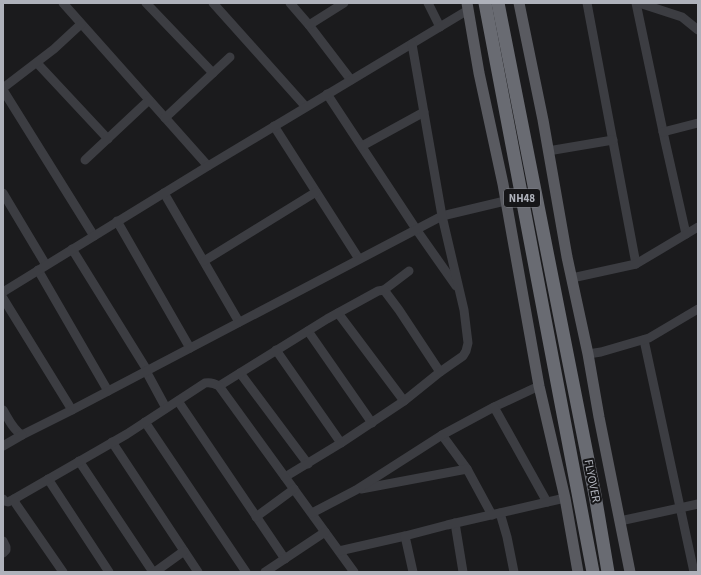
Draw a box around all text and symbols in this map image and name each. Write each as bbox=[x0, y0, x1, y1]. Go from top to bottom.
road number: NH48 bbox=[504, 189, 540, 207]
street label: FLYOVER bbox=[579, 458, 605, 504]

